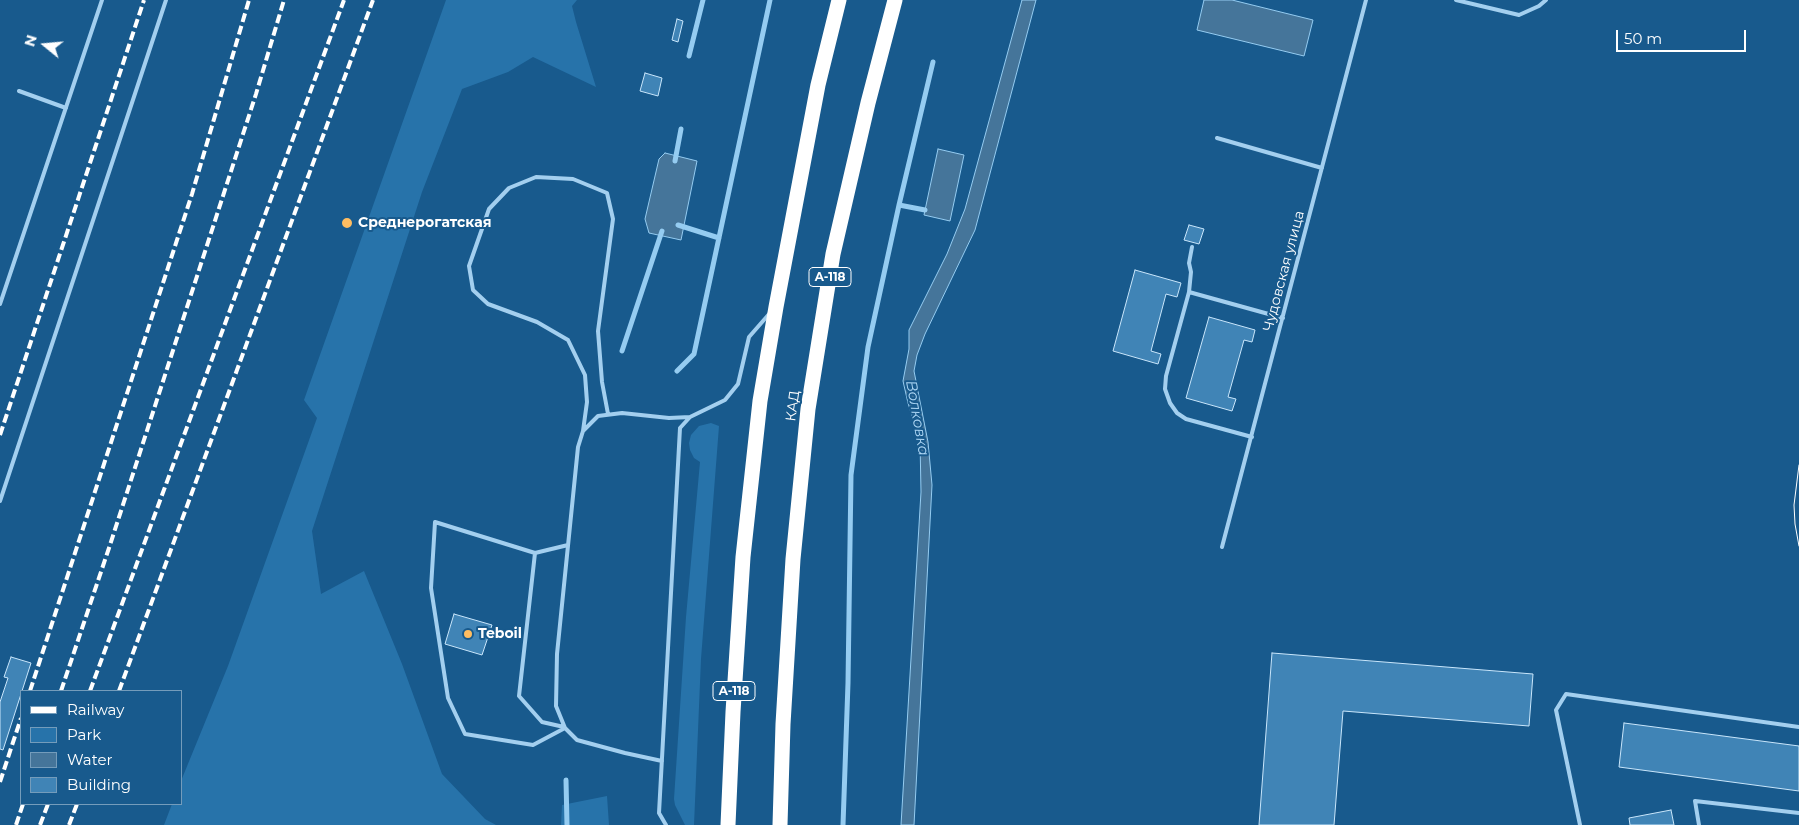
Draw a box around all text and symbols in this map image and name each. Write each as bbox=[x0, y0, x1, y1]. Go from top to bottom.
north arrow bbox=[20, 20, 70, 70]
scale bar bbox=[1619, 20, 1749, 52]
text: 50 m bbox=[1624, 29, 1662, 48]
text: N bbox=[20, 33, 41, 49]
street label: Чудовская улица bbox=[1260, 209, 1308, 333]
place label: Среднерогатская bbox=[358, 215, 491, 231]
marker: Среднерогатская bbox=[340, 216, 354, 230]
road number: А-118 bbox=[809, 268, 851, 286]
water label: Волковка bbox=[902, 379, 932, 457]
street label: КАД bbox=[783, 390, 803, 422]
place label: Teboil bbox=[478, 626, 522, 642]
marker: Teboil bbox=[462, 628, 474, 640]
road number: А-118 bbox=[713, 681, 755, 700]
legend bbox=[20, 690, 182, 805]
text: Railway bbox=[67, 700, 124, 719]
text: Park bbox=[67, 725, 101, 744]
text: Water bbox=[67, 750, 113, 769]
text: Building bbox=[67, 775, 131, 794]

